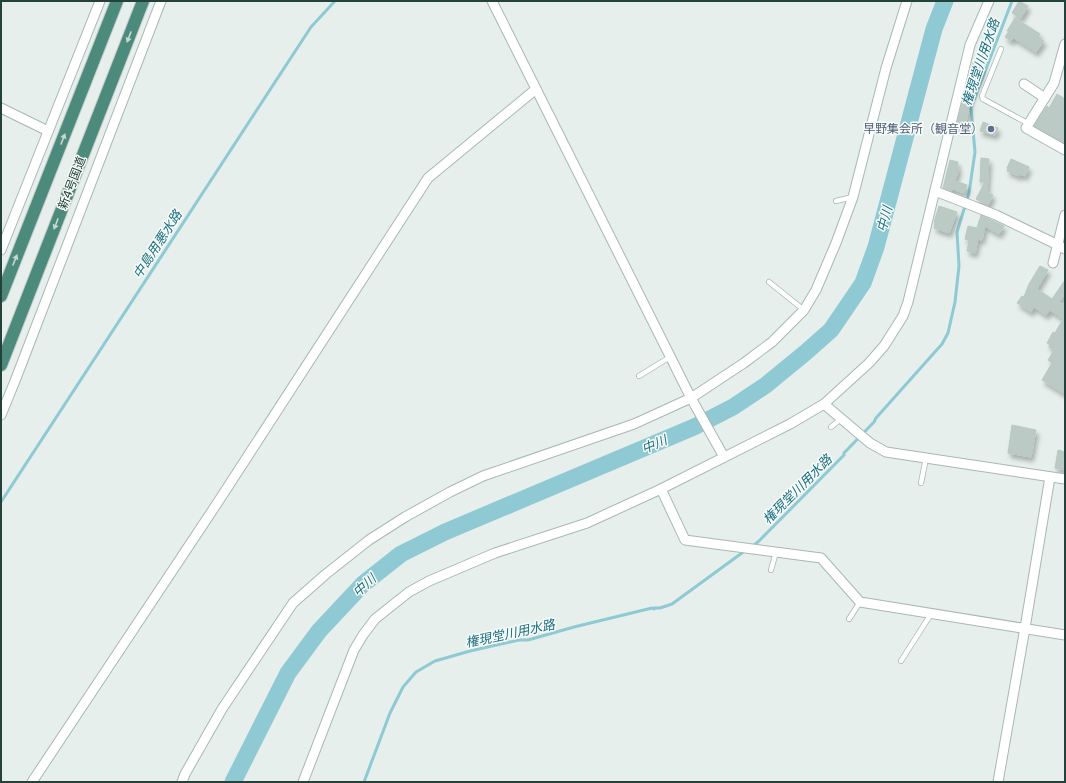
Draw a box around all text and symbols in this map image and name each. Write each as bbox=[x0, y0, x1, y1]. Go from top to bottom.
water label: 権現堂川用水路 bbox=[958, 15, 1003, 108]
one-way arrow bbox=[126, 32, 132, 43]
place label: 早野集会所（観音堂） bbox=[863, 121, 983, 136]
marker: 早野集会所（観音堂） bbox=[986, 124, 996, 134]
one-way arrow bbox=[60, 133, 66, 144]
street label: 新4号国道 bbox=[55, 154, 88, 211]
water label: 中川 bbox=[873, 202, 896, 234]
water label: 中島用悪水路 bbox=[129, 206, 185, 281]
one-way arrow bbox=[53, 218, 59, 230]
one-way arrow bbox=[13, 253, 19, 265]
water label: 中川 bbox=[639, 431, 671, 456]
water label: 権現堂川用水路 bbox=[759, 450, 836, 527]
water label: 中川 bbox=[349, 569, 380, 600]
water label: 権現堂川用水路 bbox=[464, 616, 557, 650]

